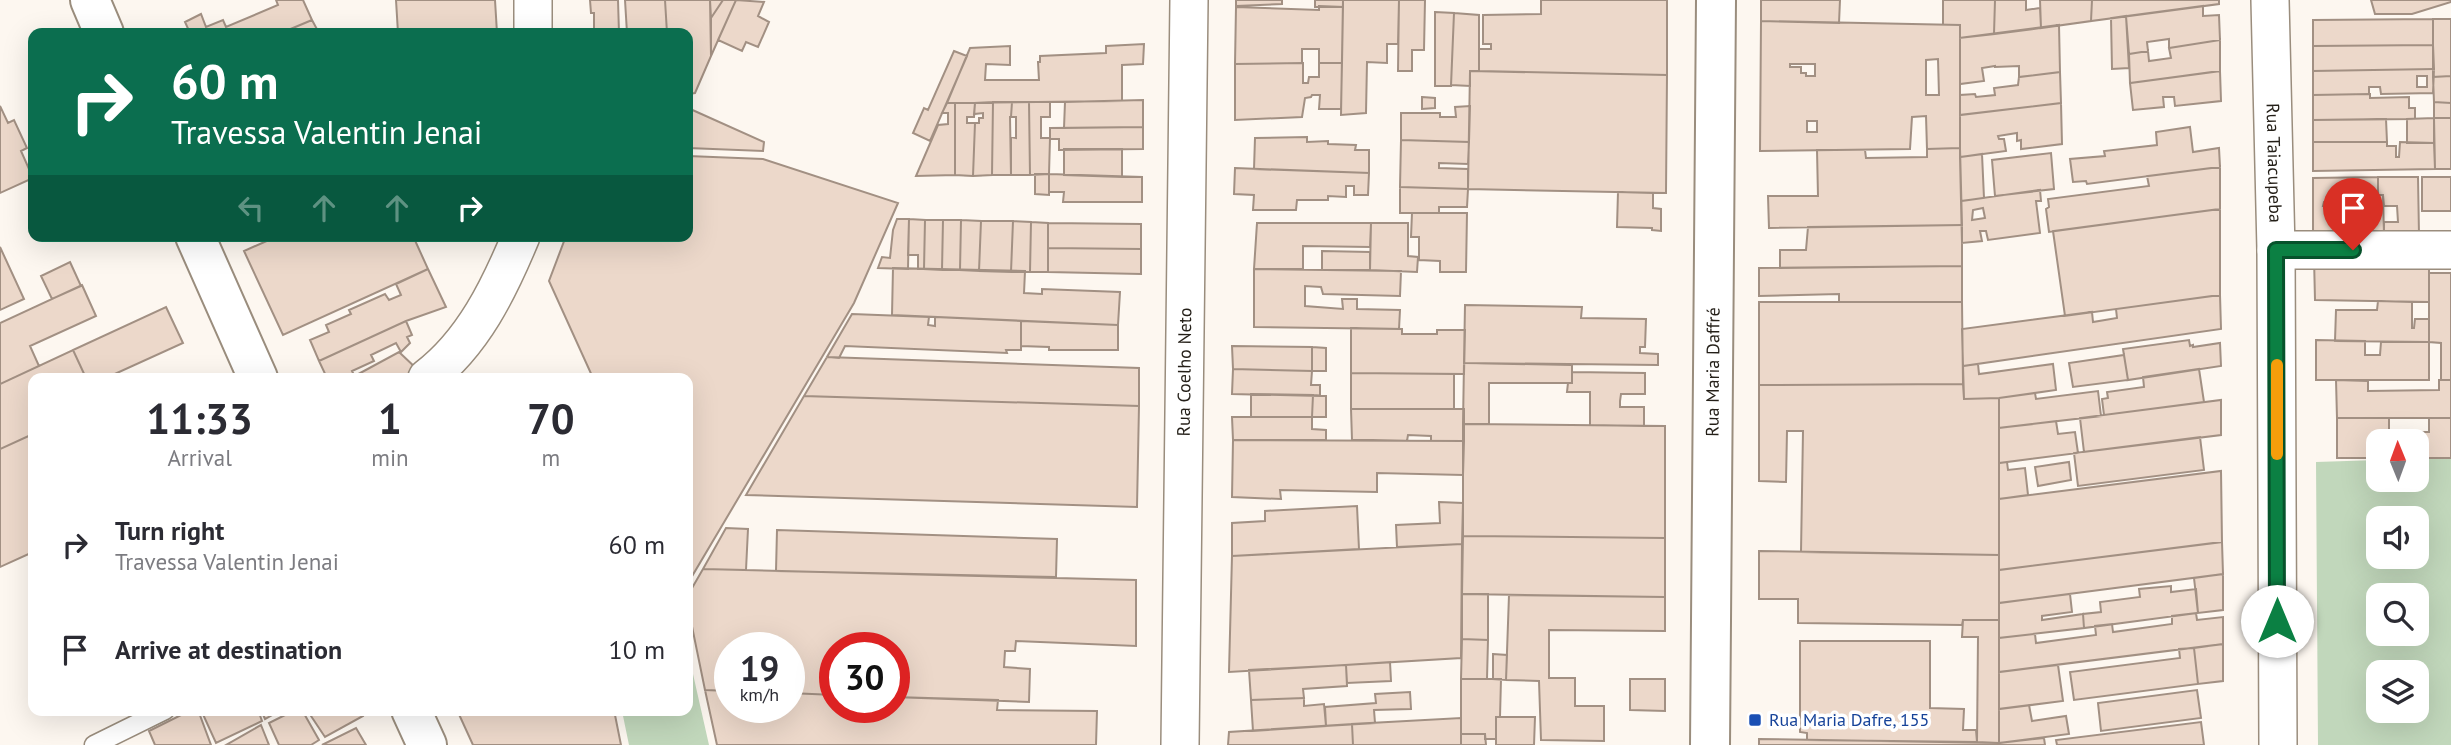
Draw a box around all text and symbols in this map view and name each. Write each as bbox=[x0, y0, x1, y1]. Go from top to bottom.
text: 60 m bbox=[171, 49, 278, 113]
icon: right bbox=[56, 56, 147, 147]
street label: Rua Taiacupeba bbox=[2261, 103, 2287, 223]
text: Travessa Valentin Jenai bbox=[171, 111, 482, 153]
pin bbox=[2323, 178, 2383, 250]
icon: left bbox=[232, 189, 270, 227]
icon: ahead bbox=[305, 189, 343, 227]
icon: ahead bbox=[378, 189, 416, 227]
icon: right bbox=[451, 189, 489, 227]
icon: arrive bbox=[2334, 189, 2372, 227]
street label: Rua Coelho Neto bbox=[1172, 307, 1196, 437]
street label: Rua Maria Daffré bbox=[1700, 307, 1725, 437]
text: 11:33 bbox=[146, 391, 253, 446]
text: 1 bbox=[378, 391, 402, 446]
text: 70 bbox=[527, 391, 575, 446]
north arrow bbox=[2366, 429, 2429, 492]
map controls bbox=[2366, 429, 2429, 723]
text: Arrival bbox=[167, 443, 232, 472]
text: min bbox=[371, 443, 409, 472]
text: m bbox=[541, 443, 560, 472]
button: sound bbox=[2366, 506, 2429, 569]
text: Turn right bbox=[115, 514, 224, 547]
icon: right bbox=[56, 526, 94, 564]
text: 60 m bbox=[609, 528, 665, 561]
text: Travessa Valentin Jenai bbox=[115, 547, 339, 576]
button: search bbox=[2366, 583, 2429, 646]
position arrow bbox=[2240, 584, 2314, 658]
icon: arrive bbox=[56, 631, 94, 669]
speed limit sign: 30 bbox=[819, 632, 910, 723]
text: Arrive at destination bbox=[115, 633, 342, 666]
text: 10 m bbox=[609, 633, 665, 666]
text: 19 bbox=[740, 645, 779, 691]
button: layers bbox=[2366, 660, 2429, 723]
text: km/h bbox=[740, 683, 779, 706]
place label: Rua Maria Dafre, 155 bbox=[1769, 708, 1929, 731]
marker: Rua Maria Dafre, 155 bbox=[1747, 712, 1763, 728]

